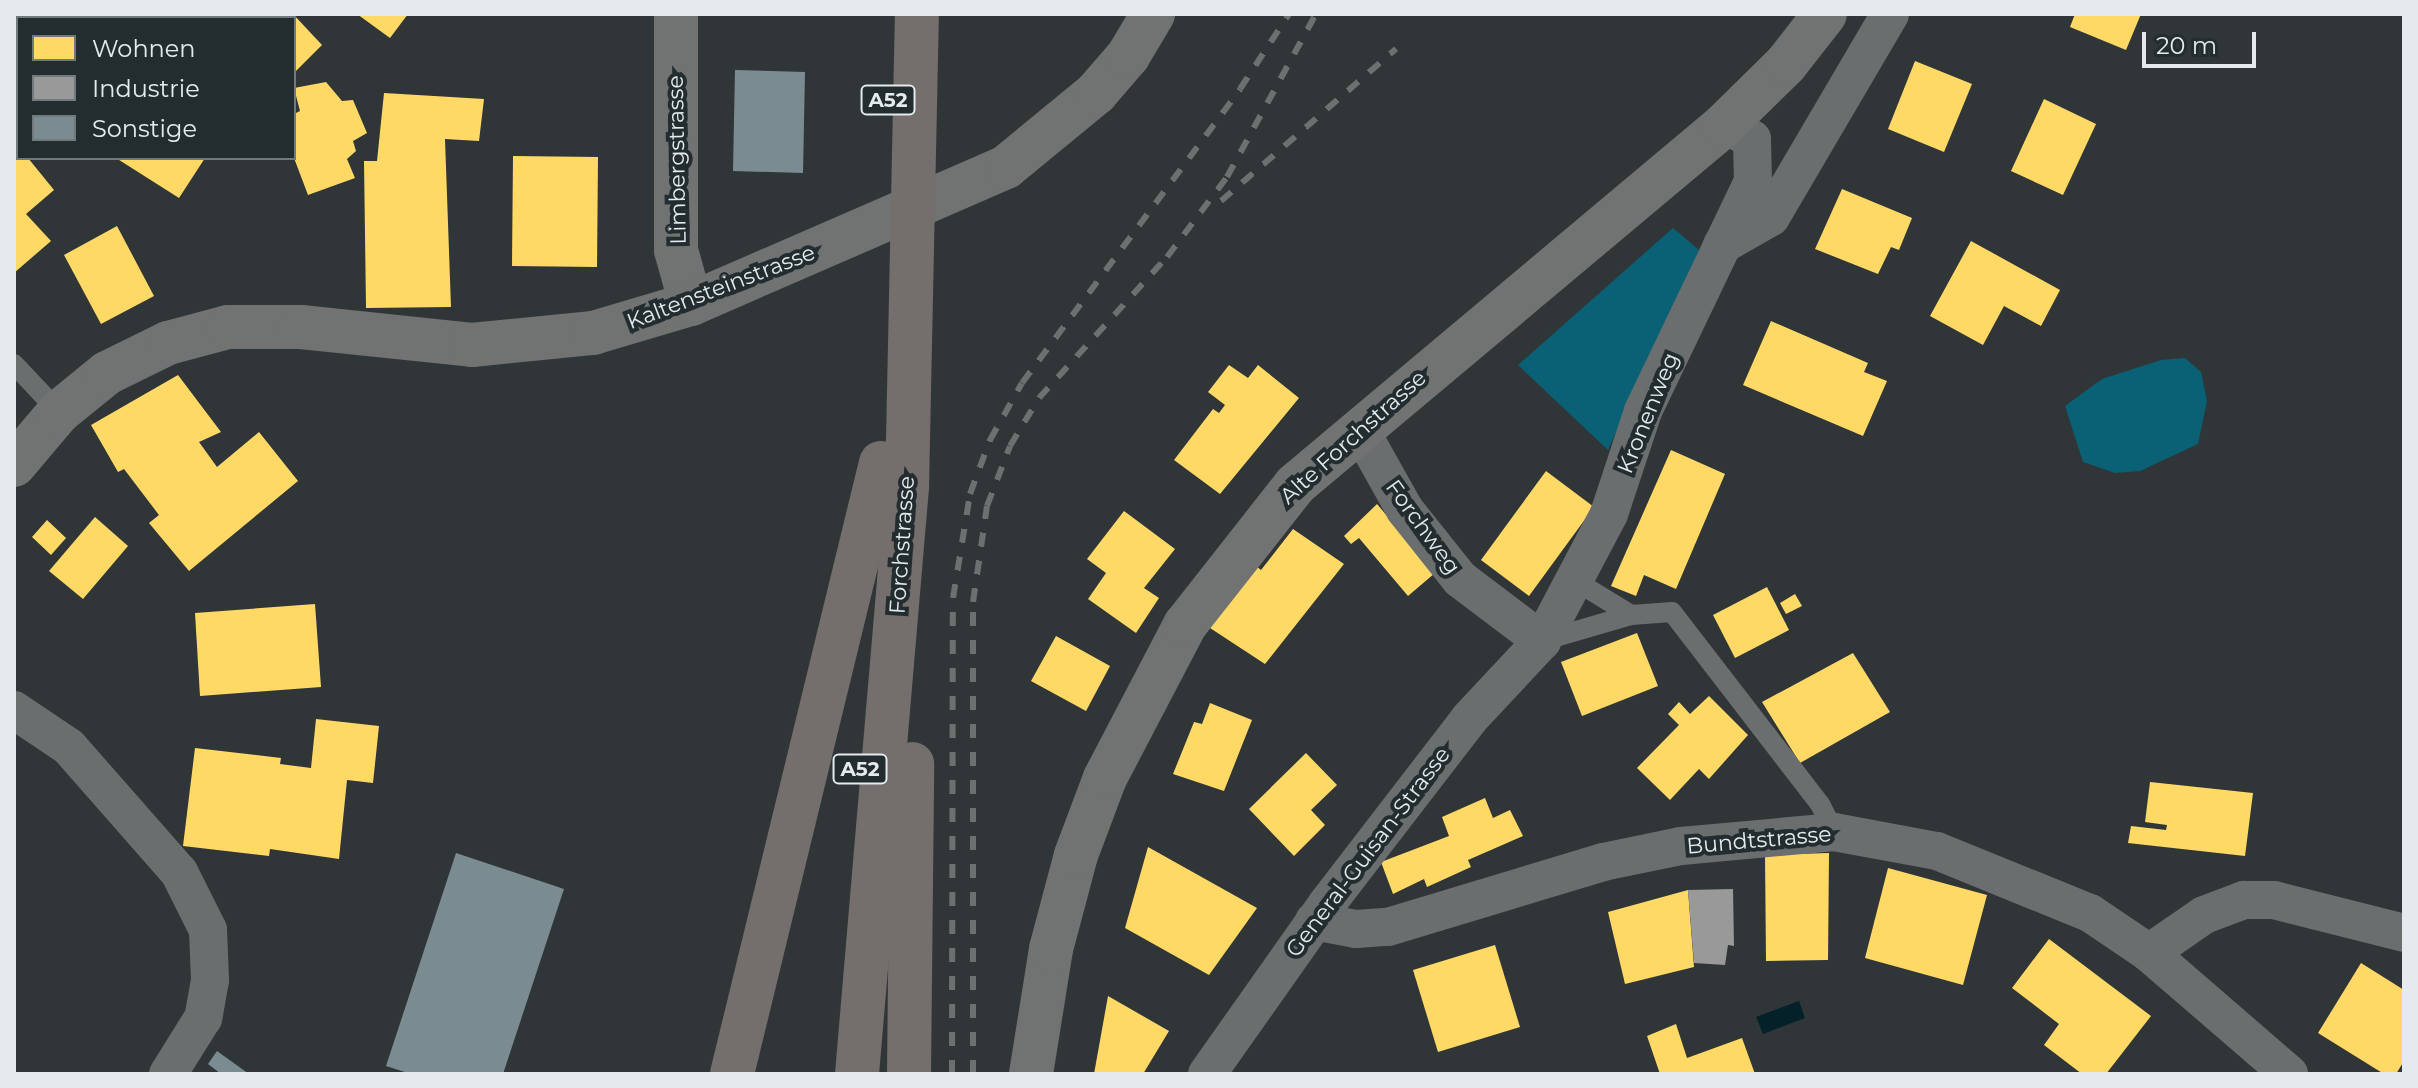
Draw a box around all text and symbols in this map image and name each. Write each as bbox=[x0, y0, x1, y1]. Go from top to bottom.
legend bbox=[16, 16, 296, 160]
scale bar bbox=[2146, 16, 2260, 66]
text: 20 m bbox=[2156, 31, 2217, 60]
text: Wohnen bbox=[92, 34, 196, 63]
text: Industrie bbox=[92, 74, 200, 103]
street label: Limbergstrasse bbox=[662, 75, 692, 245]
road number: A52 bbox=[860, 84, 916, 116]
text: Sonstige bbox=[92, 114, 197, 143]
street label: Kaltensteinstrasse bbox=[623, 239, 819, 335]
street label: Kronenweg bbox=[1612, 349, 1684, 477]
street label: Alte Forchstrasse bbox=[1275, 365, 1431, 509]
street label: Forchstrasse bbox=[884, 475, 920, 615]
street label: Forchweg bbox=[1380, 475, 1466, 579]
street label: General-Guisan-Strasse bbox=[1280, 742, 1456, 962]
road number: A52 bbox=[832, 753, 888, 785]
street label: Bundtstrasse bbox=[1686, 821, 1832, 859]

